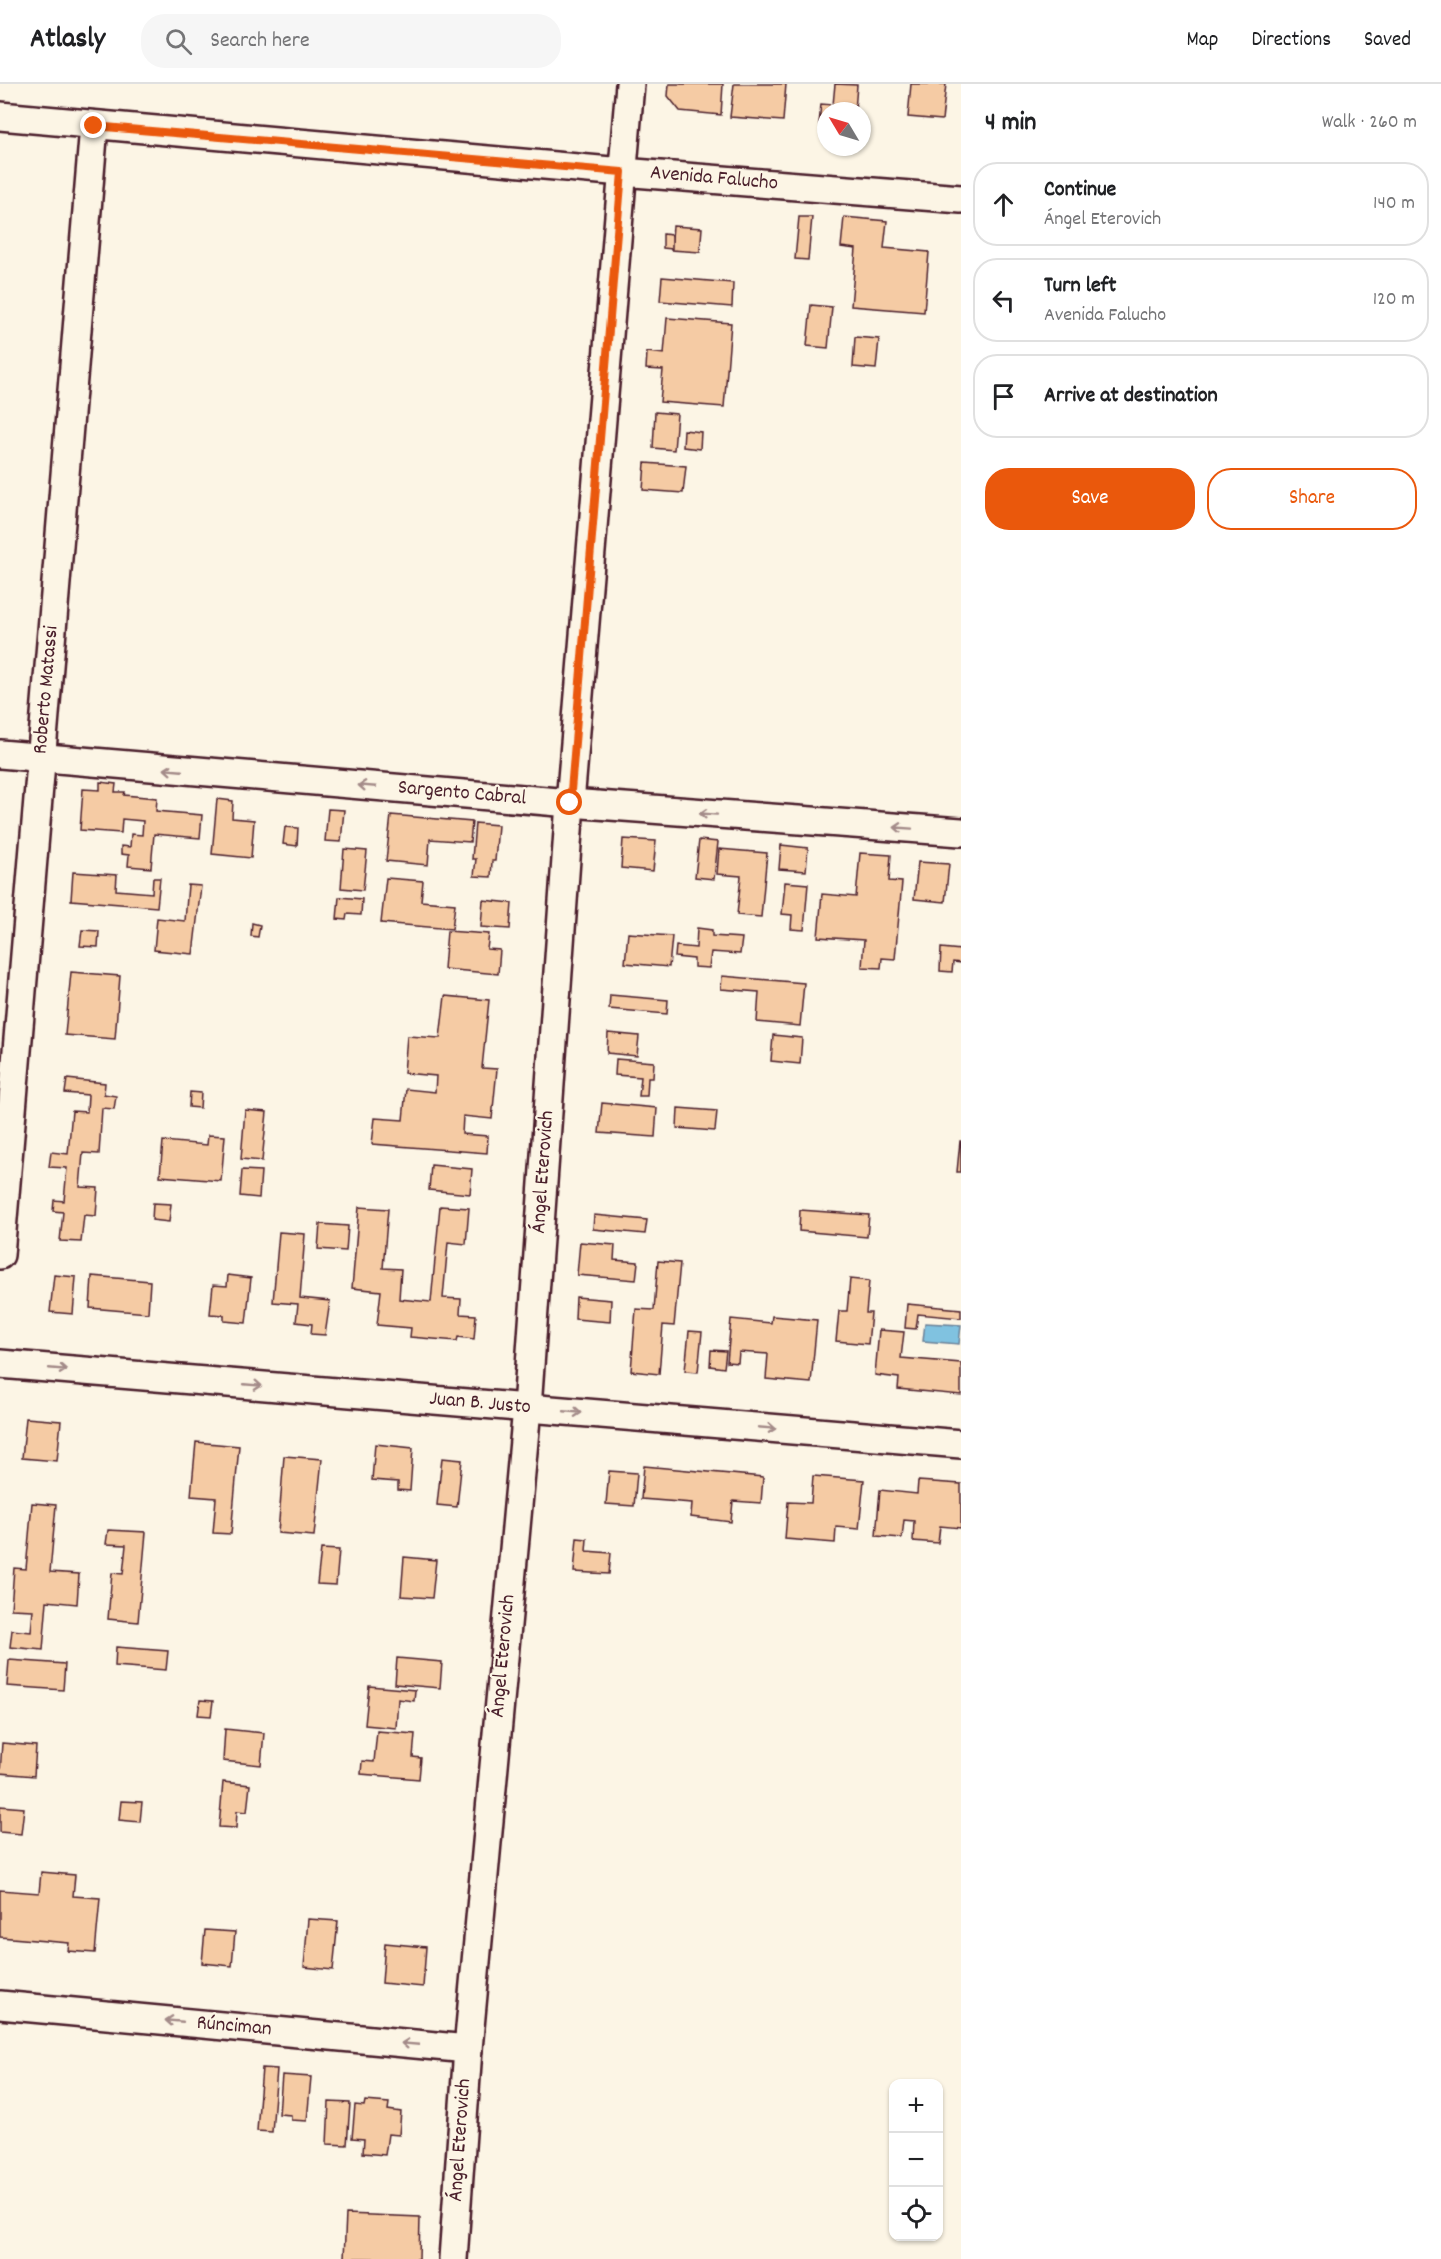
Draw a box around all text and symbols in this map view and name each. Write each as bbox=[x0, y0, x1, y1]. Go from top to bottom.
search box bbox=[141, 14, 561, 68]
text: Atlasly bbox=[30, 21, 105, 61]
icon: search bbox=[162, 25, 195, 58]
text: Search here bbox=[210, 26, 310, 57]
text: Map bbox=[1187, 26, 1218, 56]
text: Directions bbox=[1251, 26, 1331, 56]
text: Saved bbox=[1364, 26, 1411, 56]
north arrow bbox=[817, 102, 871, 156]
text: 4 min bbox=[985, 105, 1036, 142]
text: Walk · 260 m bbox=[1322, 109, 1417, 137]
route end bbox=[80, 112, 106, 138]
street label: Avenida Falucho bbox=[649, 158, 779, 200]
text: Continue bbox=[1044, 175, 1116, 206]
icon: ahead bbox=[987, 188, 1020, 221]
text: 140 m bbox=[1373, 190, 1415, 218]
text: Ángel Eterovich bbox=[1044, 206, 1161, 234]
text: Turn left bbox=[1044, 271, 1116, 302]
icon: left bbox=[987, 284, 1020, 317]
text: 120 m bbox=[1373, 286, 1415, 314]
text: Avenida Falucho bbox=[1044, 302, 1166, 330]
icon: arrive bbox=[987, 380, 1020, 413]
text: Arrive at destination bbox=[1044, 381, 1218, 412]
button: Save bbox=[985, 468, 1195, 530]
button: Share bbox=[1207, 468, 1417, 530]
street label: Roberto Matassi bbox=[26, 624, 68, 756]
one-way arrow bbox=[164, 764, 183, 775]
street label: Sargento Cabral bbox=[396, 773, 528, 815]
one-way arrow bbox=[358, 780, 378, 791]
route start bbox=[556, 789, 582, 815]
one-way arrow bbox=[699, 808, 719, 819]
one-way arrow bbox=[893, 822, 913, 833]
street label: Ángel Eterovich bbox=[525, 1110, 563, 1234]
one-way arrow bbox=[48, 1364, 68, 1375]
one-way arrow bbox=[242, 1380, 262, 1391]
street label: Juan B. Justo bbox=[428, 1385, 532, 1423]
one-way arrow bbox=[562, 1407, 582, 1418]
one-way arrow bbox=[756, 1423, 776, 1434]
street label: Ángel Eterovich bbox=[484, 1593, 524, 1719]
street label: Rúnciman bbox=[195, 2009, 273, 2045]
one-way arrow bbox=[164, 2015, 184, 2026]
one-way arrow bbox=[400, 2038, 420, 2049]
street label: Ángel Eterovich bbox=[442, 2078, 480, 2202]
map controls bbox=[889, 2079, 943, 2241]
button: + bbox=[889, 2079, 943, 2133]
button: − bbox=[889, 2133, 943, 2187]
button: locate bbox=[889, 2187, 943, 2241]

